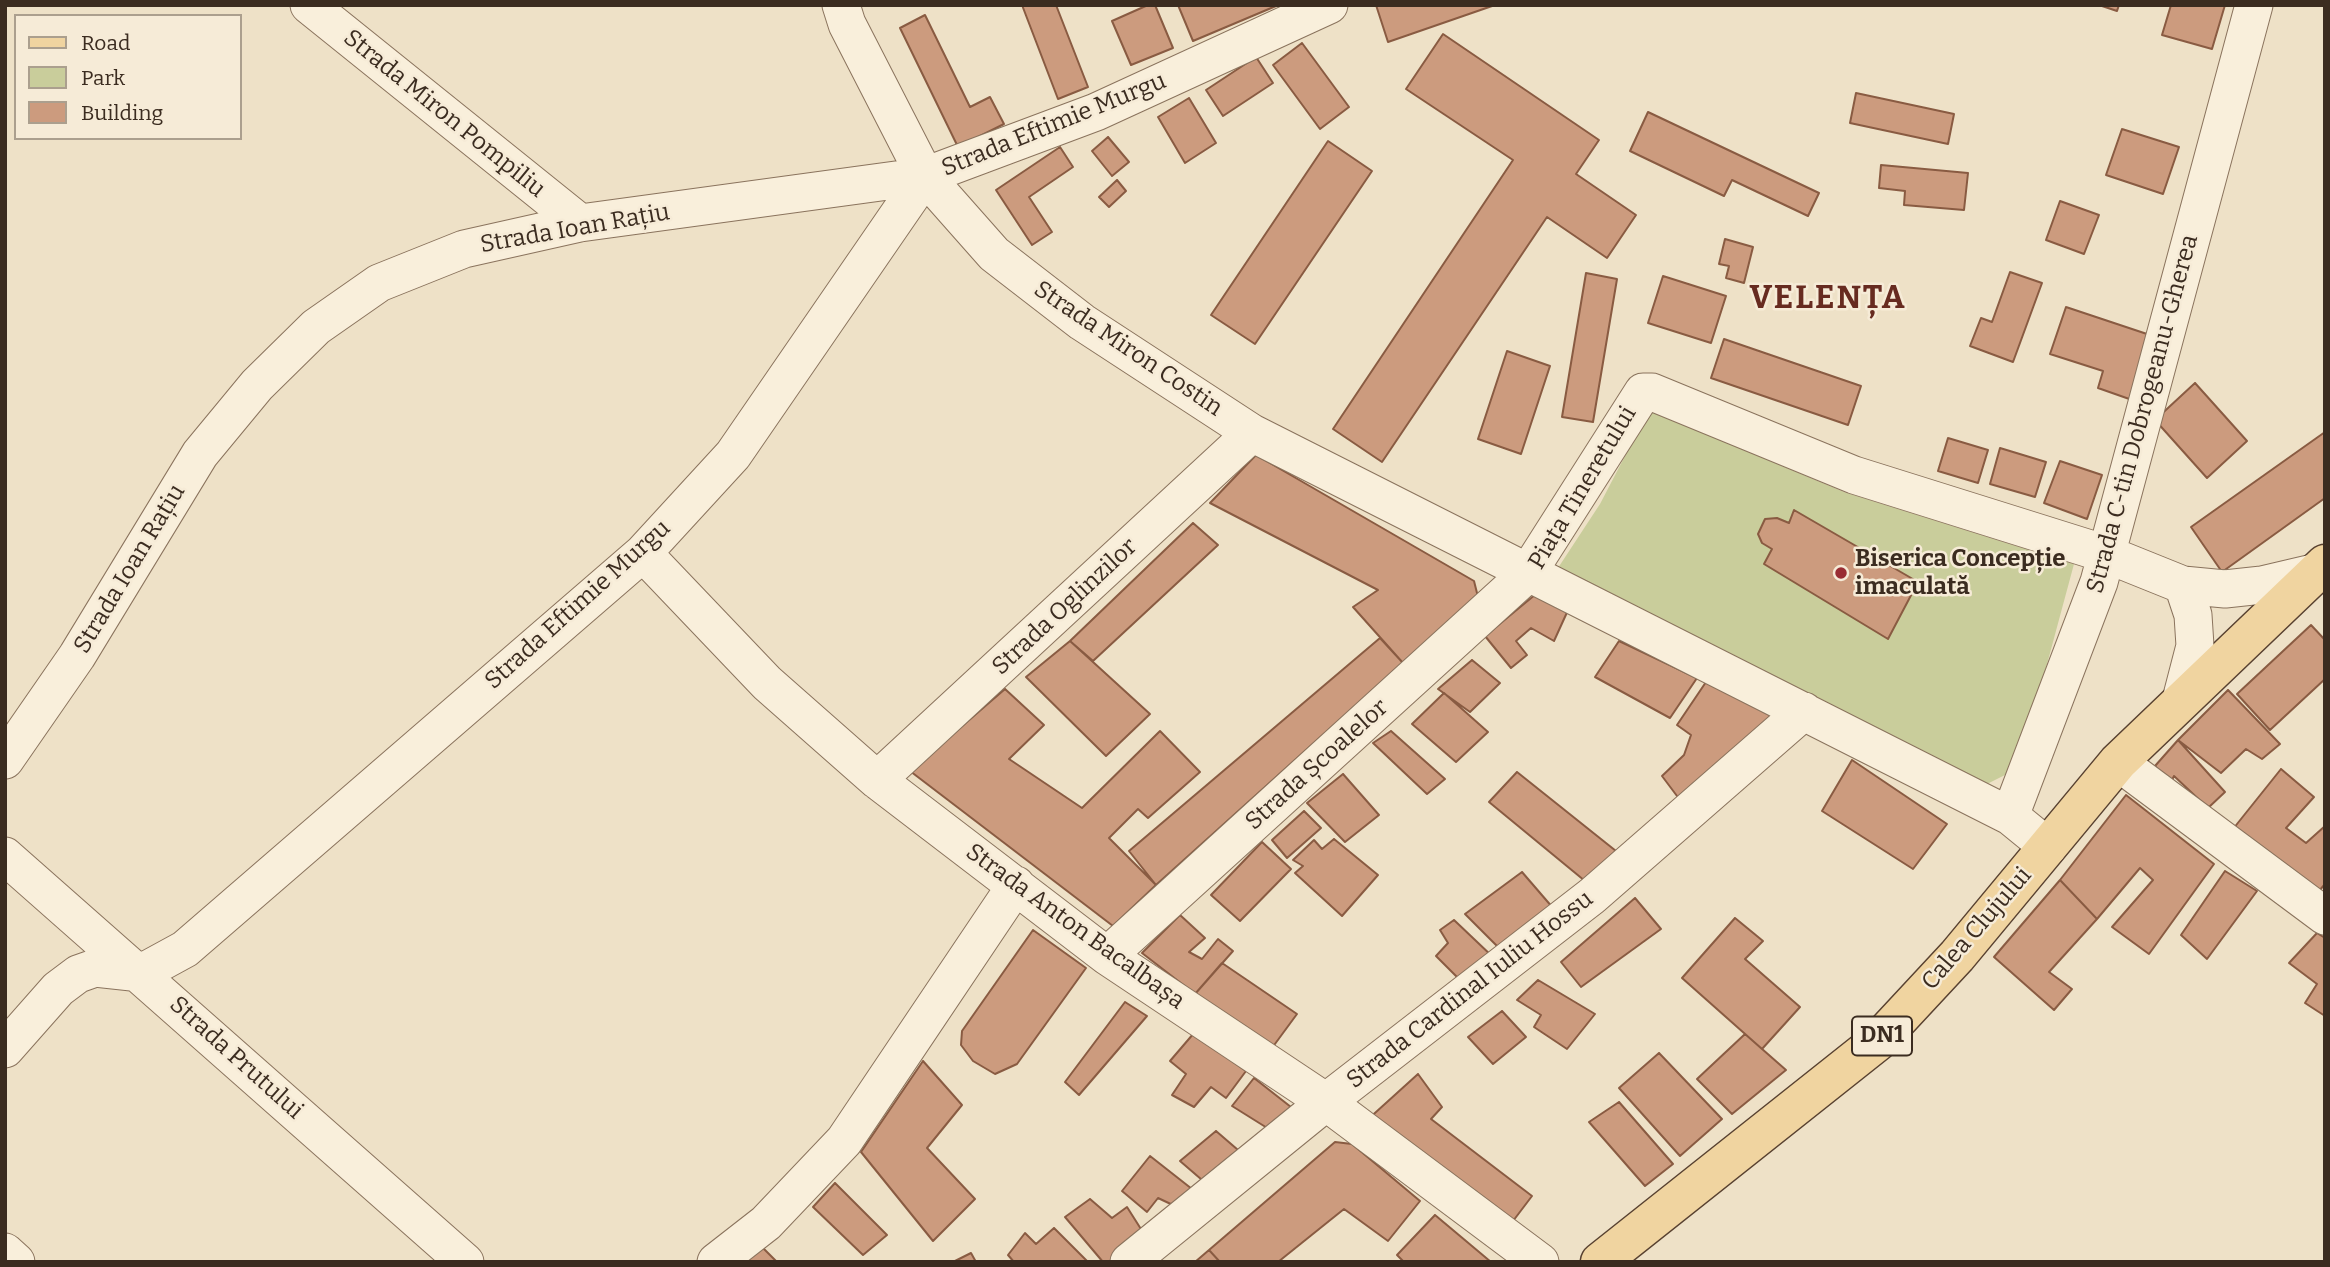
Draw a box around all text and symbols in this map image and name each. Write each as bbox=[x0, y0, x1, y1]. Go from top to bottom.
legend bbox=[14, 14, 242, 140]
street label: Strada Miron Pompiliu bbox=[337, 24, 551, 204]
text: Road bbox=[81, 30, 130, 56]
text: Park bbox=[81, 65, 125, 91]
street label: Strada Eftimie Murgu bbox=[938, 67, 1170, 183]
text: Building bbox=[81, 100, 163, 126]
street label: Strada Ioan Rațiu bbox=[478, 198, 672, 260]
street label: Strada C-tin Dobrogeanu-Gherea bbox=[2081, 232, 2205, 596]
street label: Strada Miron Costin bbox=[1028, 275, 1228, 423]
district label: VELENȚA bbox=[1750, 280, 1906, 318]
street label: Piața Tineretului bbox=[1523, 401, 1643, 575]
street label: Strada Ioan Rațiu bbox=[68, 479, 192, 659]
street label: Strada Eftimie Murgu bbox=[479, 514, 677, 696]
street label: Strada Oglinzilor bbox=[987, 533, 1143, 681]
place label: Biserica Concepție imaculată bbox=[1855, 545, 2065, 601]
marker: Biserica Concepție imaculată bbox=[1833, 565, 1849, 581]
street label: Strada Școalelor bbox=[1240, 693, 1394, 837]
street label: Strada Anton Bacalbașa bbox=[960, 838, 1190, 1016]
street label: Calea Clujului bbox=[1916, 862, 2038, 996]
street label: Strada Cardinal Iuliu Hossu bbox=[1341, 885, 1599, 1095]
street label: Strada Prutului bbox=[163, 991, 309, 1125]
road number: DN1 bbox=[1852, 1016, 1912, 1056]

